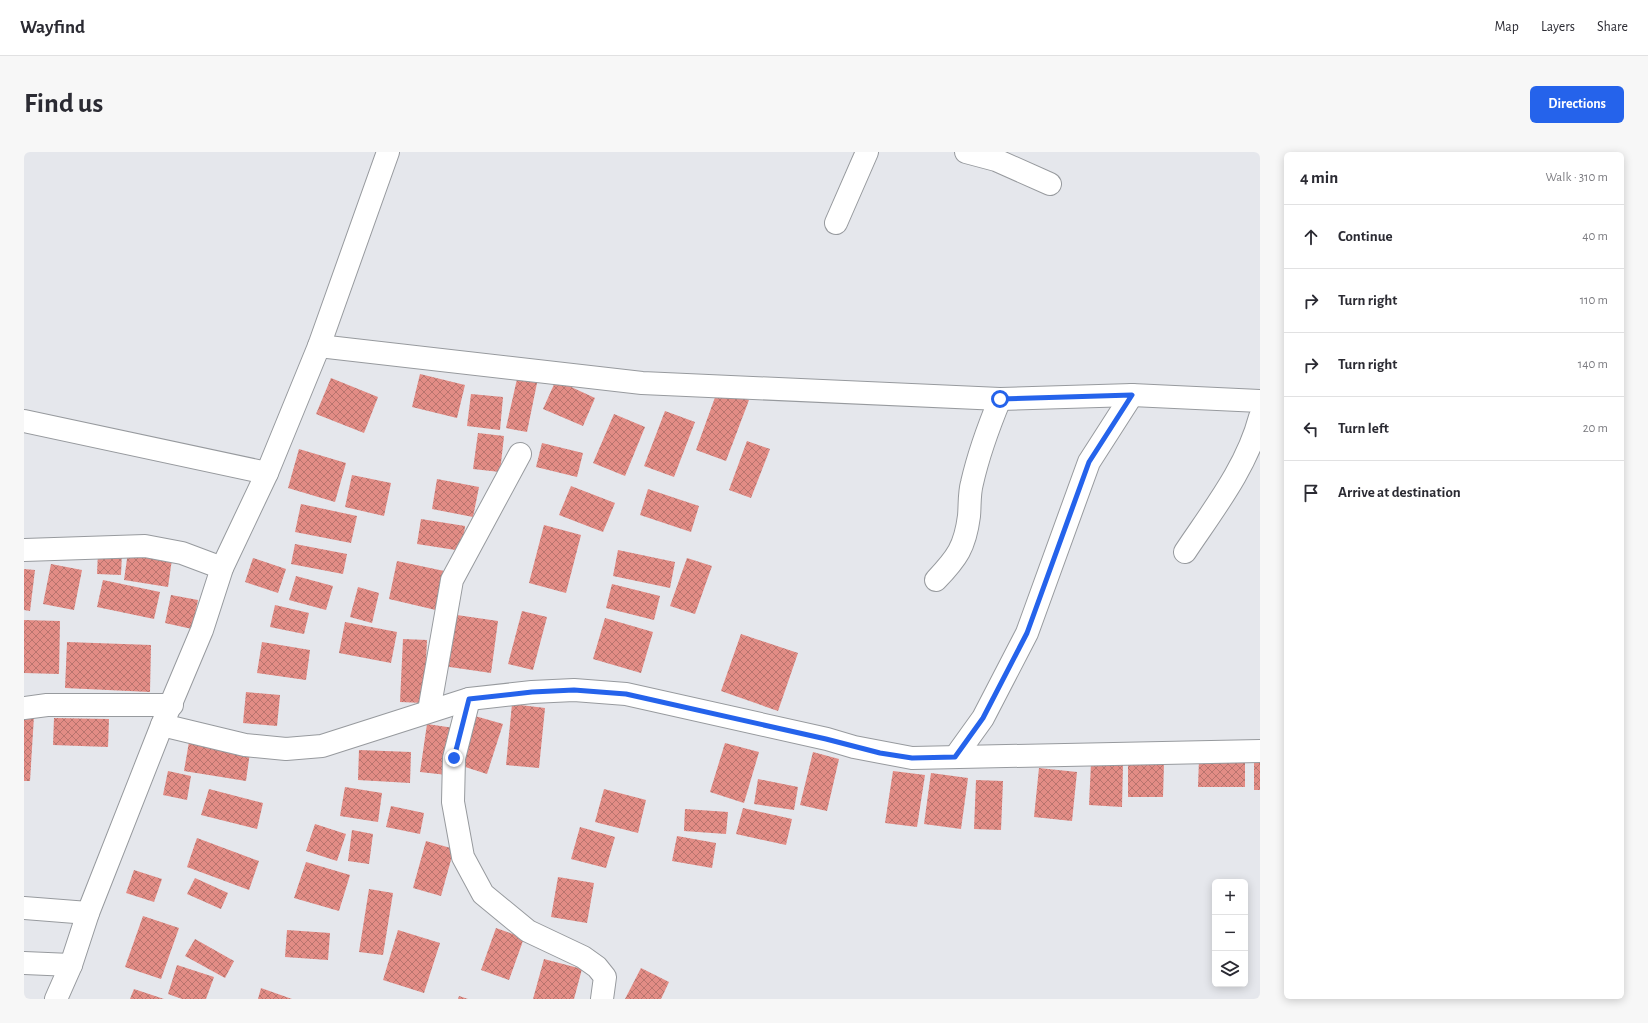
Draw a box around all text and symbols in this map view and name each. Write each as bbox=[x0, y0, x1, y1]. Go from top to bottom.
text: Wayfind bbox=[20, 18, 85, 37]
text: Map bbox=[1494, 20, 1519, 34]
text: Layers bbox=[1541, 20, 1575, 34]
text: Share bbox=[1597, 20, 1628, 34]
button: Directions bbox=[1530, 86, 1624, 123]
text: Find us bbox=[24, 90, 103, 118]
text: 4 min bbox=[1300, 169, 1338, 186]
text: Walk · 310 m bbox=[1545, 171, 1608, 184]
icon: ahead bbox=[1300, 226, 1322, 248]
text: Continue bbox=[1338, 229, 1393, 244]
text: 40 m bbox=[1582, 230, 1608, 243]
icon: right bbox=[1300, 290, 1322, 312]
text: Turn right bbox=[1338, 293, 1397, 308]
text: 110 m bbox=[1580, 294, 1608, 307]
icon: right bbox=[1300, 354, 1322, 376]
text: Turn right bbox=[1338, 357, 1397, 372]
text: 140 m bbox=[1578, 358, 1608, 371]
route start bbox=[991, 390, 1009, 408]
icon: left bbox=[1300, 418, 1322, 440]
text: Turn left bbox=[1338, 421, 1389, 436]
text: 20 m bbox=[1583, 422, 1608, 435]
icon: arrive bbox=[1300, 482, 1322, 504]
text: Arrive at destination bbox=[1338, 485, 1461, 500]
route end bbox=[445, 749, 463, 767]
map controls bbox=[1212, 879, 1248, 987]
button: + bbox=[1212, 879, 1248, 915]
button: − bbox=[1212, 915, 1248, 951]
button: layers bbox=[1212, 951, 1248, 987]

